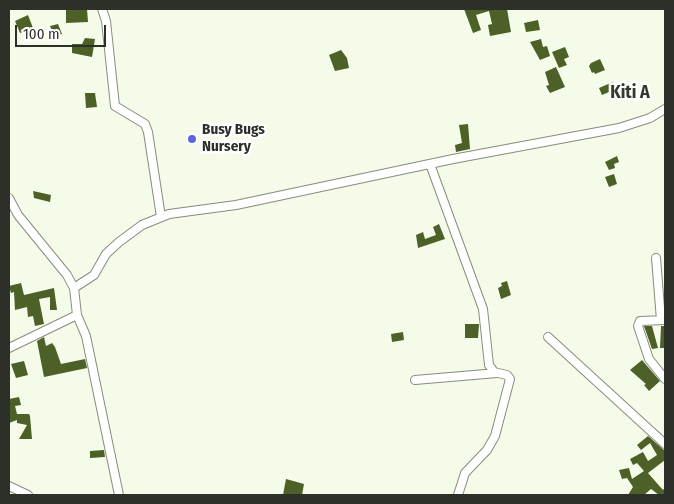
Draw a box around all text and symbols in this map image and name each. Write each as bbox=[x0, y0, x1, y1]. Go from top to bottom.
scale bar bbox=[18, 15, 109, 47]
text: 100 m bbox=[23, 25, 60, 43]
district label: Kiti A bbox=[610, 82, 650, 104]
place label: Busy Bugs Nursery bbox=[202, 121, 265, 156]
marker: Busy Bugs Nursery bbox=[186, 133, 198, 145]

